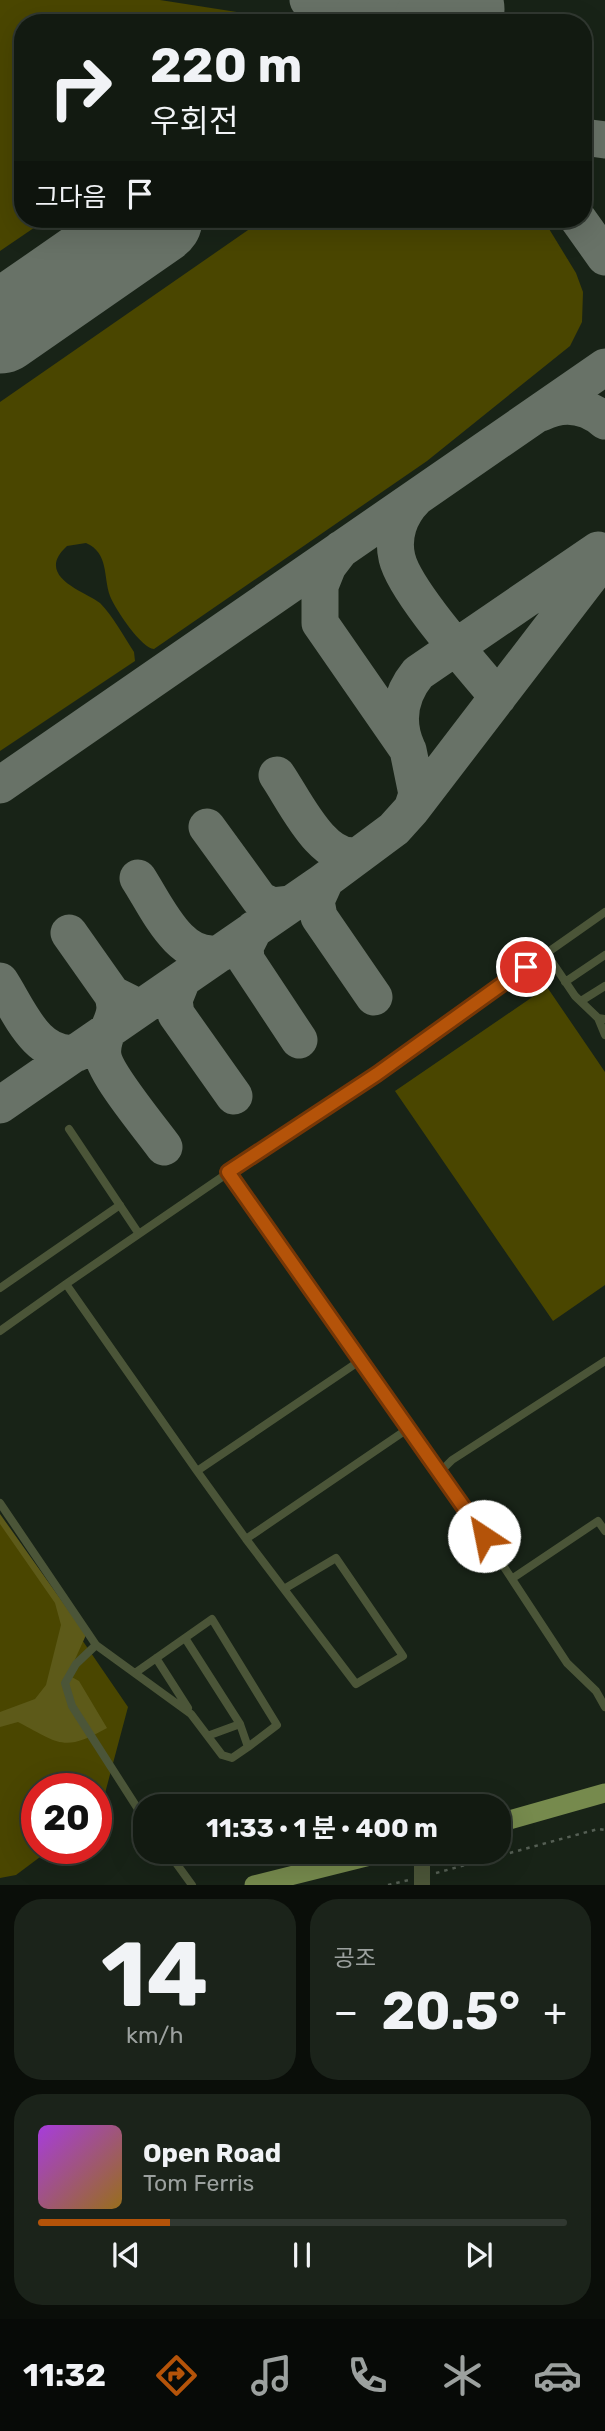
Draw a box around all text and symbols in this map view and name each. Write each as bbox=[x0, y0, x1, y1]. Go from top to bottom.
text: 220 m bbox=[150, 36, 302, 94]
icon: right bbox=[35, 42, 126, 133]
text: 우회전 bbox=[150, 102, 238, 140]
icon: arrive bbox=[121, 175, 159, 213]
text: 그다음 bbox=[35, 182, 107, 213]
pin bbox=[496, 937, 556, 997]
icon: arrive bbox=[507, 948, 545, 986]
position arrow bbox=[447, 1499, 521, 1573]
speed limit sign: 20 bbox=[21, 1773, 112, 1864]
text: 11:33 · 1 분 · 400 m bbox=[206, 1813, 438, 1844]
text: 14 bbox=[101, 1921, 208, 2029]
text: 공조 bbox=[334, 1944, 376, 1972]
text: 20.5° bbox=[382, 1980, 520, 2042]
text: − bbox=[334, 1989, 358, 2035]
text: + bbox=[543, 1989, 567, 2035]
text: km/h bbox=[126, 2021, 183, 2049]
text: Open Road bbox=[143, 2138, 281, 2169]
text: Tom Ferris bbox=[143, 2169, 254, 2197]
icon: previous bbox=[107, 2236, 145, 2274]
icon: pause bbox=[283, 2236, 321, 2274]
icon: next bbox=[460, 2236, 498, 2274]
icon: directions bbox=[152, 2351, 201, 2400]
icon: music bbox=[247, 2351, 296, 2400]
icon: phone bbox=[343, 2351, 392, 2400]
icon: climate bbox=[438, 2351, 487, 2400]
icon: car bbox=[533, 2351, 582, 2400]
text: 11:32 bbox=[23, 2356, 106, 2394]

